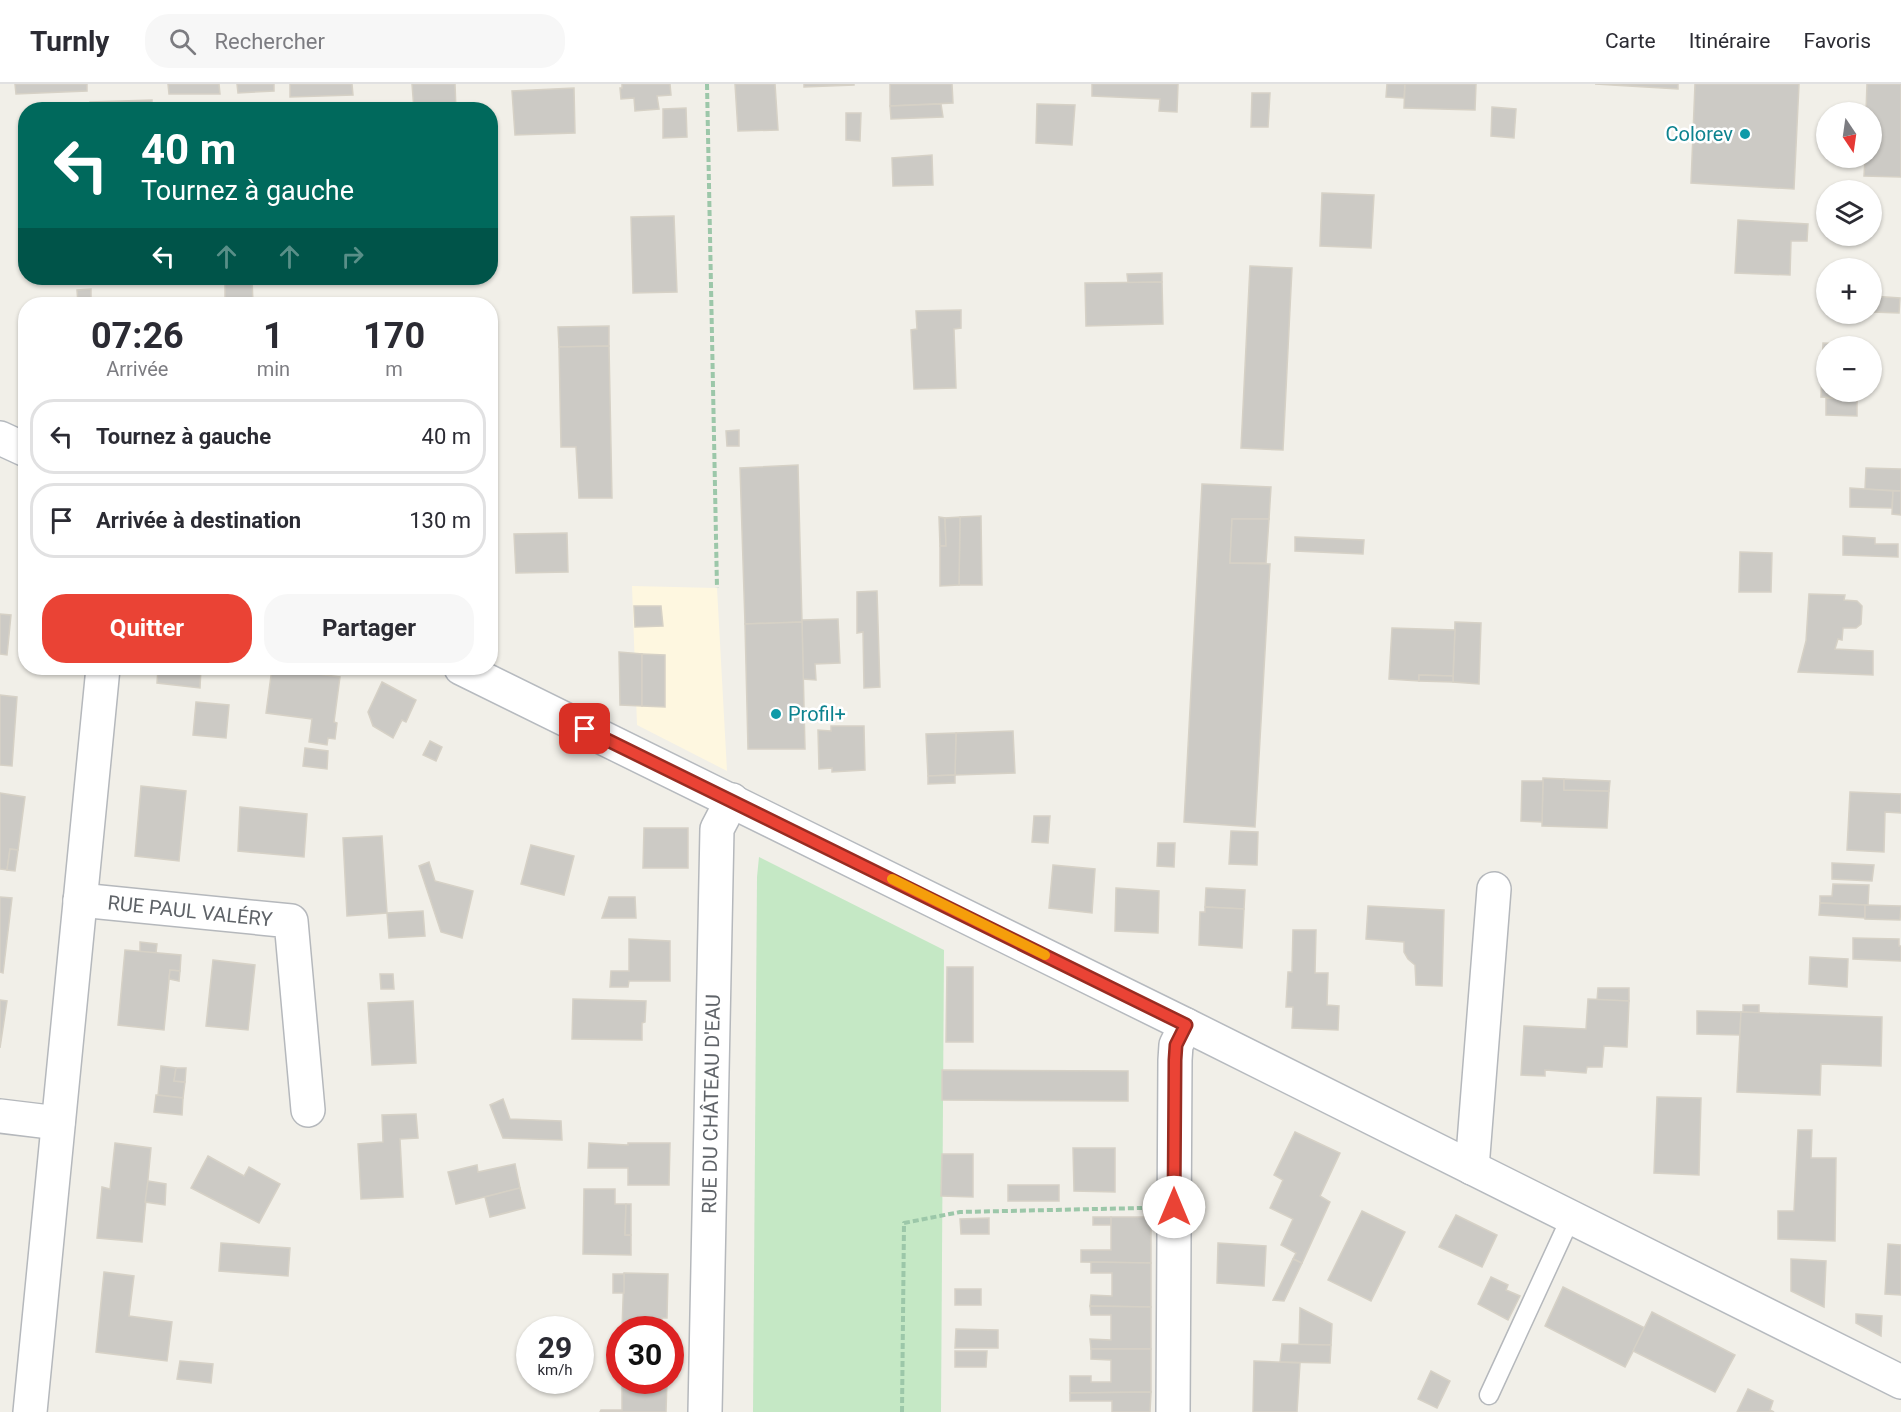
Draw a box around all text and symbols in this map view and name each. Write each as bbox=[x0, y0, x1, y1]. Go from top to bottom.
search box bbox=[145, 14, 565, 68]
text: Turnly bbox=[30, 25, 109, 58]
icon: search bbox=[166, 25, 199, 58]
text: Rechercher bbox=[214, 29, 325, 54]
text: Carte bbox=[1605, 29, 1656, 53]
text: Itinéraire bbox=[1689, 29, 1770, 53]
text: Favoris bbox=[1803, 29, 1871, 53]
north arrow bbox=[1816, 102, 1882, 168]
map controls bbox=[1816, 102, 1882, 402]
place label: Colorev bbox=[1666, 122, 1733, 146]
text: 40 m bbox=[141, 125, 236, 174]
icon: left bbox=[42, 126, 120, 204]
marker: Colorev bbox=[1738, 127, 1752, 141]
text: Tournez à gauche bbox=[141, 175, 354, 207]
button: layers bbox=[1816, 180, 1882, 246]
icon: left bbox=[147, 240, 180, 273]
icon: ahead bbox=[210, 240, 243, 273]
icon: ahead bbox=[273, 240, 306, 273]
icon: right bbox=[336, 240, 369, 273]
button: + bbox=[1816, 258, 1882, 324]
text: 07:26 bbox=[91, 315, 184, 357]
text: 1 bbox=[263, 315, 284, 357]
text: 170 bbox=[363, 315, 425, 357]
button: − bbox=[1816, 336, 1882, 402]
text: Arrivée bbox=[106, 357, 168, 381]
text: min bbox=[257, 357, 290, 381]
text: m bbox=[385, 357, 403, 381]
icon: left bbox=[45, 420, 78, 453]
text: Tournez à gauche bbox=[96, 424, 271, 449]
text: 40 m bbox=[422, 424, 471, 449]
icon: arrive bbox=[45, 504, 78, 537]
text: Arrivée à destination bbox=[96, 508, 301, 533]
text: 130 m bbox=[409, 508, 471, 533]
button: Quitter bbox=[42, 594, 252, 663]
button: Partager bbox=[264, 594, 474, 663]
place label: Profil+ bbox=[788, 702, 846, 726]
pin bbox=[559, 703, 610, 754]
marker: Profil+ bbox=[769, 707, 783, 721]
icon: arrive bbox=[568, 712, 601, 745]
street label: RUE PAUL VALÉRY bbox=[106, 890, 274, 932]
street label: RUE DU CHÂTEAU D'EAU bbox=[697, 994, 725, 1214]
position arrow bbox=[1142, 1175, 1206, 1239]
speed limit sign: 30 bbox=[606, 1316, 684, 1394]
text: 29 bbox=[538, 1330, 572, 1365]
text: km/h bbox=[537, 1361, 573, 1379]

